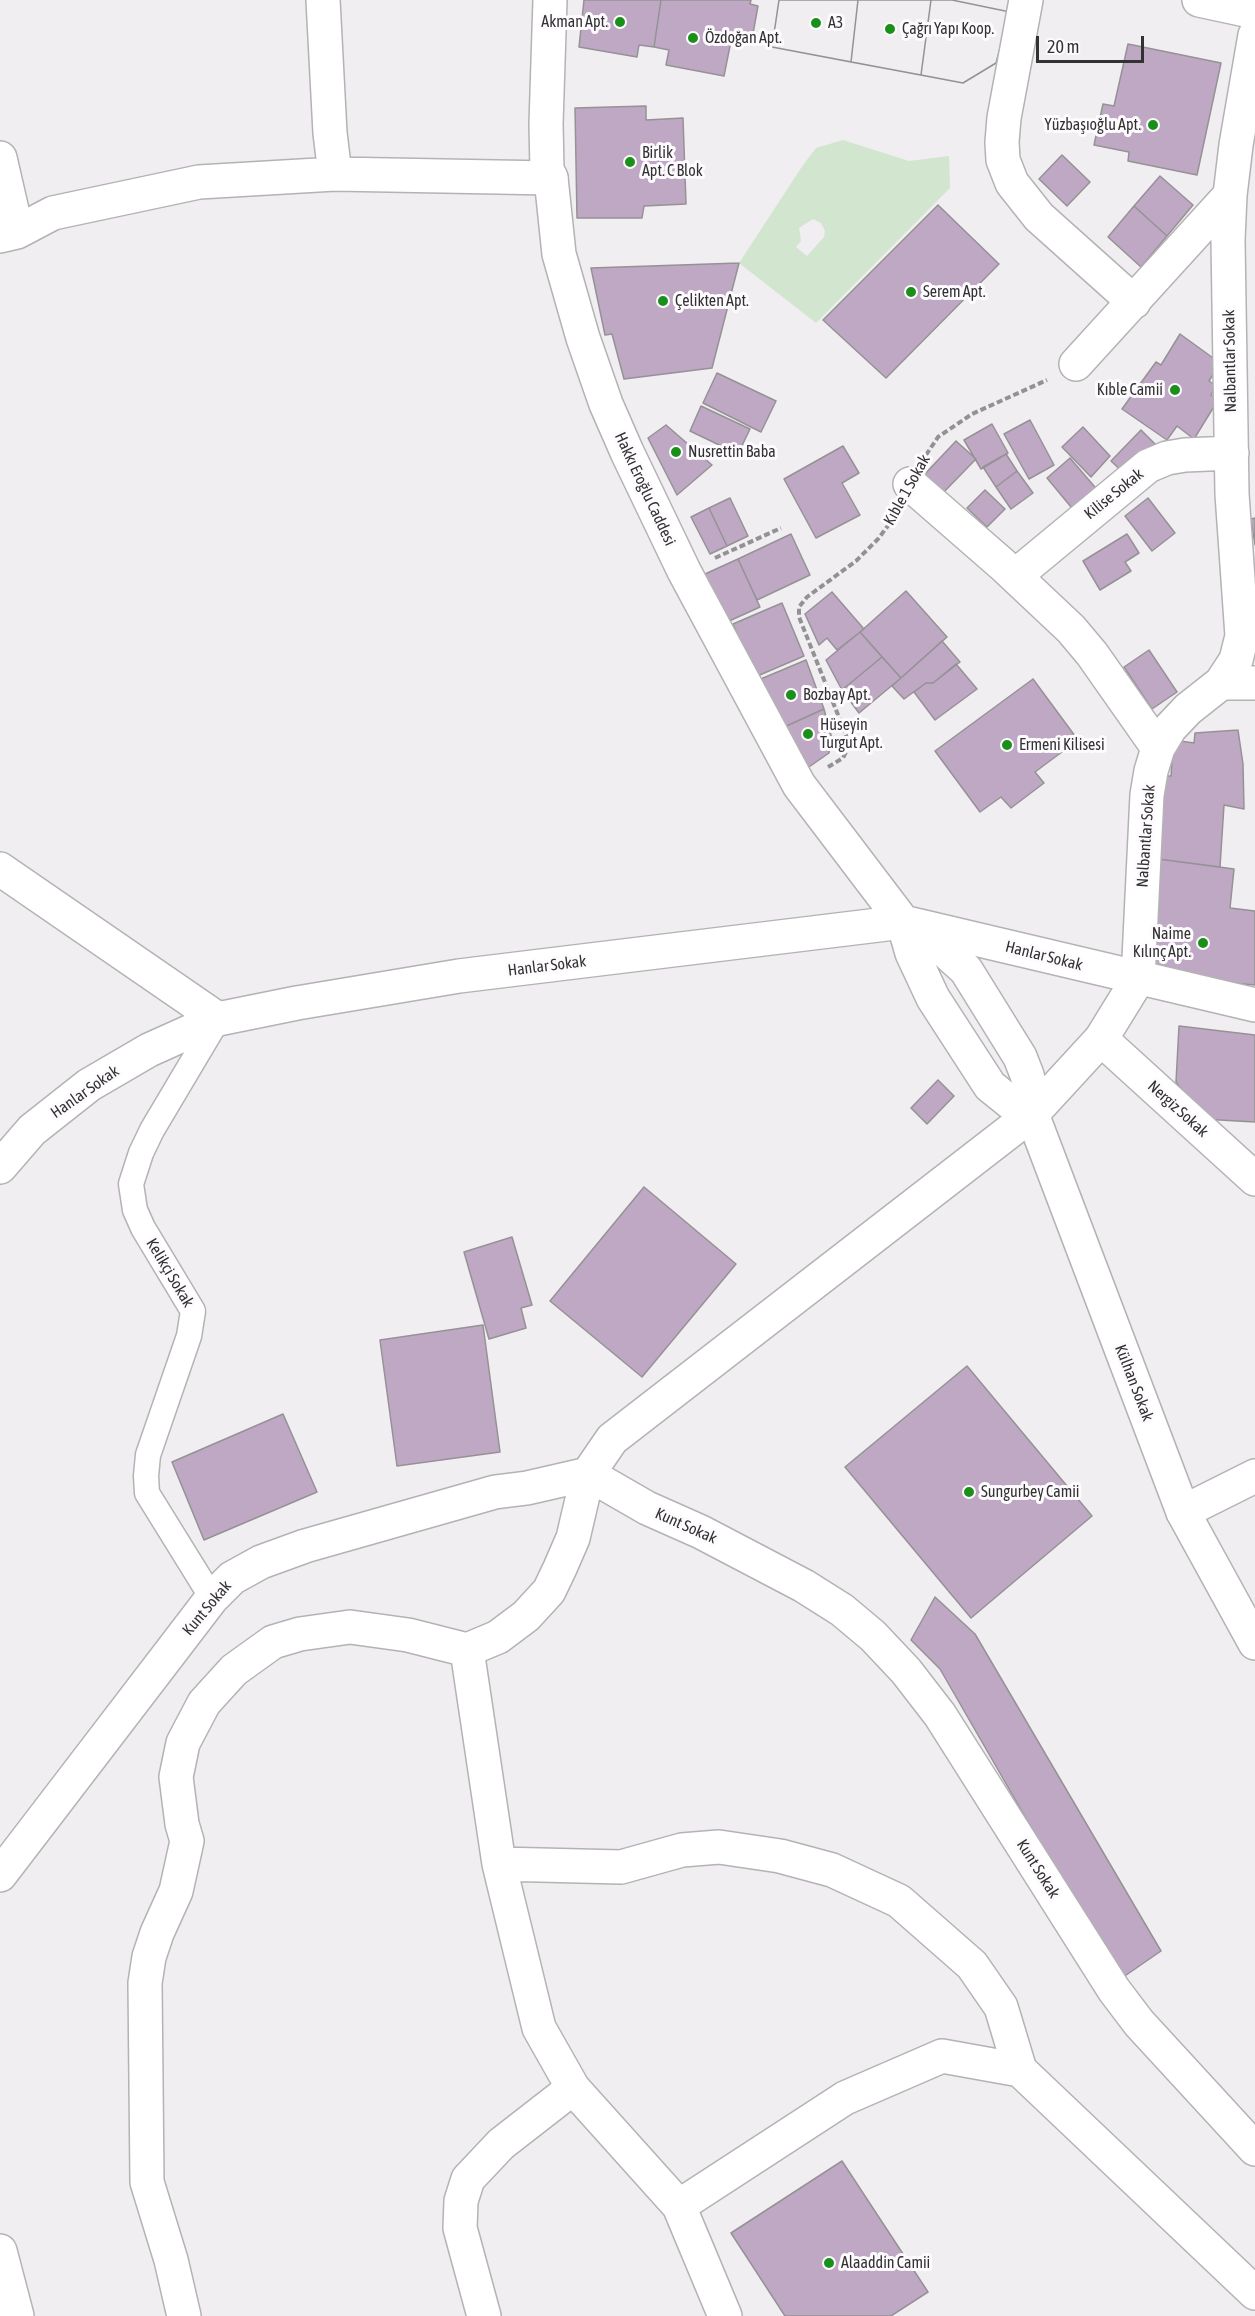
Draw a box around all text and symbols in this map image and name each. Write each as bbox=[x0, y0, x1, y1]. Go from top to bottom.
place label: Akman Apt. bbox=[541, 12, 608, 32]
place label: A3 bbox=[828, 13, 843, 33]
marker: Akman Apt. bbox=[613, 15, 627, 29]
marker: A3 bbox=[809, 16, 823, 30]
place label: Çağrı Yapı Koop. bbox=[902, 19, 994, 39]
marker: Çağrı Yapı Koop. bbox=[883, 22, 897, 36]
scale bar bbox=[1039, 24, 1147, 62]
place label: Özdoğan Apt. bbox=[705, 28, 782, 48]
marker: Özdoğan Apt. bbox=[686, 31, 700, 45]
text: 20 m bbox=[1047, 36, 1079, 57]
place label: Yüzbaşıoğlu Apt. bbox=[1045, 115, 1141, 135]
marker: Yüzbaşıoğlu Apt. bbox=[1146, 118, 1160, 132]
place label: Birlik Apt. C Blok bbox=[642, 143, 703, 181]
marker: Birlik Apt. C Blok bbox=[623, 155, 637, 169]
place label: Serem Apt. bbox=[923, 282, 986, 302]
marker: Serem Apt. bbox=[904, 285, 918, 299]
place label: Çelikten Apt. bbox=[675, 291, 749, 311]
marker: Çelikten Apt. bbox=[656, 294, 670, 308]
street label: Nalbantlar Sokak bbox=[1220, 309, 1240, 413]
place label: Kıble Camii bbox=[1097, 380, 1163, 400]
marker: Kıble Camii bbox=[1168, 383, 1182, 397]
street label: Hakkı Eroğlu Caddesi bbox=[610, 429, 680, 549]
place label: Nusrettin Baba bbox=[688, 442, 776, 462]
marker: Nusrettin Baba bbox=[669, 445, 683, 459]
street label: Kıble 1 Sokak bbox=[880, 451, 934, 529]
street label: Kilise Sokak bbox=[1081, 464, 1147, 524]
place label: Bozbay Apt. bbox=[803, 685, 870, 705]
marker: Bozbay Apt. bbox=[784, 688, 798, 702]
place label: Hüseyin Turgut Apt. bbox=[820, 715, 882, 753]
marker: Hüseyin Turgut Apt. bbox=[801, 727, 815, 741]
place label: Ermeni Kilisesi bbox=[1019, 735, 1105, 755]
marker: Ermeni Kilisesi bbox=[1000, 738, 1014, 752]
street label: Nalbantlar Sokak bbox=[1133, 784, 1159, 888]
place label: Naime Kılınç Apt. bbox=[1133, 924, 1191, 962]
marker: Naime Kılınç Apt. bbox=[1196, 936, 1210, 950]
street label: Hanlar Sokak bbox=[1003, 937, 1085, 975]
street label: Hanlar Sokak bbox=[507, 952, 587, 980]
street label: Hanlar Sokak bbox=[47, 1062, 123, 1122]
street label: Nergiz Sokak bbox=[1144, 1077, 1212, 1141]
street label: Kelikçi Sokak bbox=[142, 1235, 198, 1311]
street label: Külhan Sokak bbox=[1111, 1342, 1157, 1424]
place label: Sungurbey Camii bbox=[981, 1482, 1080, 1502]
marker: Sungurbey Camii bbox=[962, 1485, 976, 1499]
street label: Kunt Sokak bbox=[652, 1504, 720, 1548]
street label: Kunt Sokak bbox=[179, 1577, 235, 1639]
street label: Kunt Sokak bbox=[1012, 1836, 1064, 1902]
place label: Alaaddin Camii bbox=[841, 2253, 930, 2273]
marker: Alaaddin Camii bbox=[822, 2256, 836, 2270]

